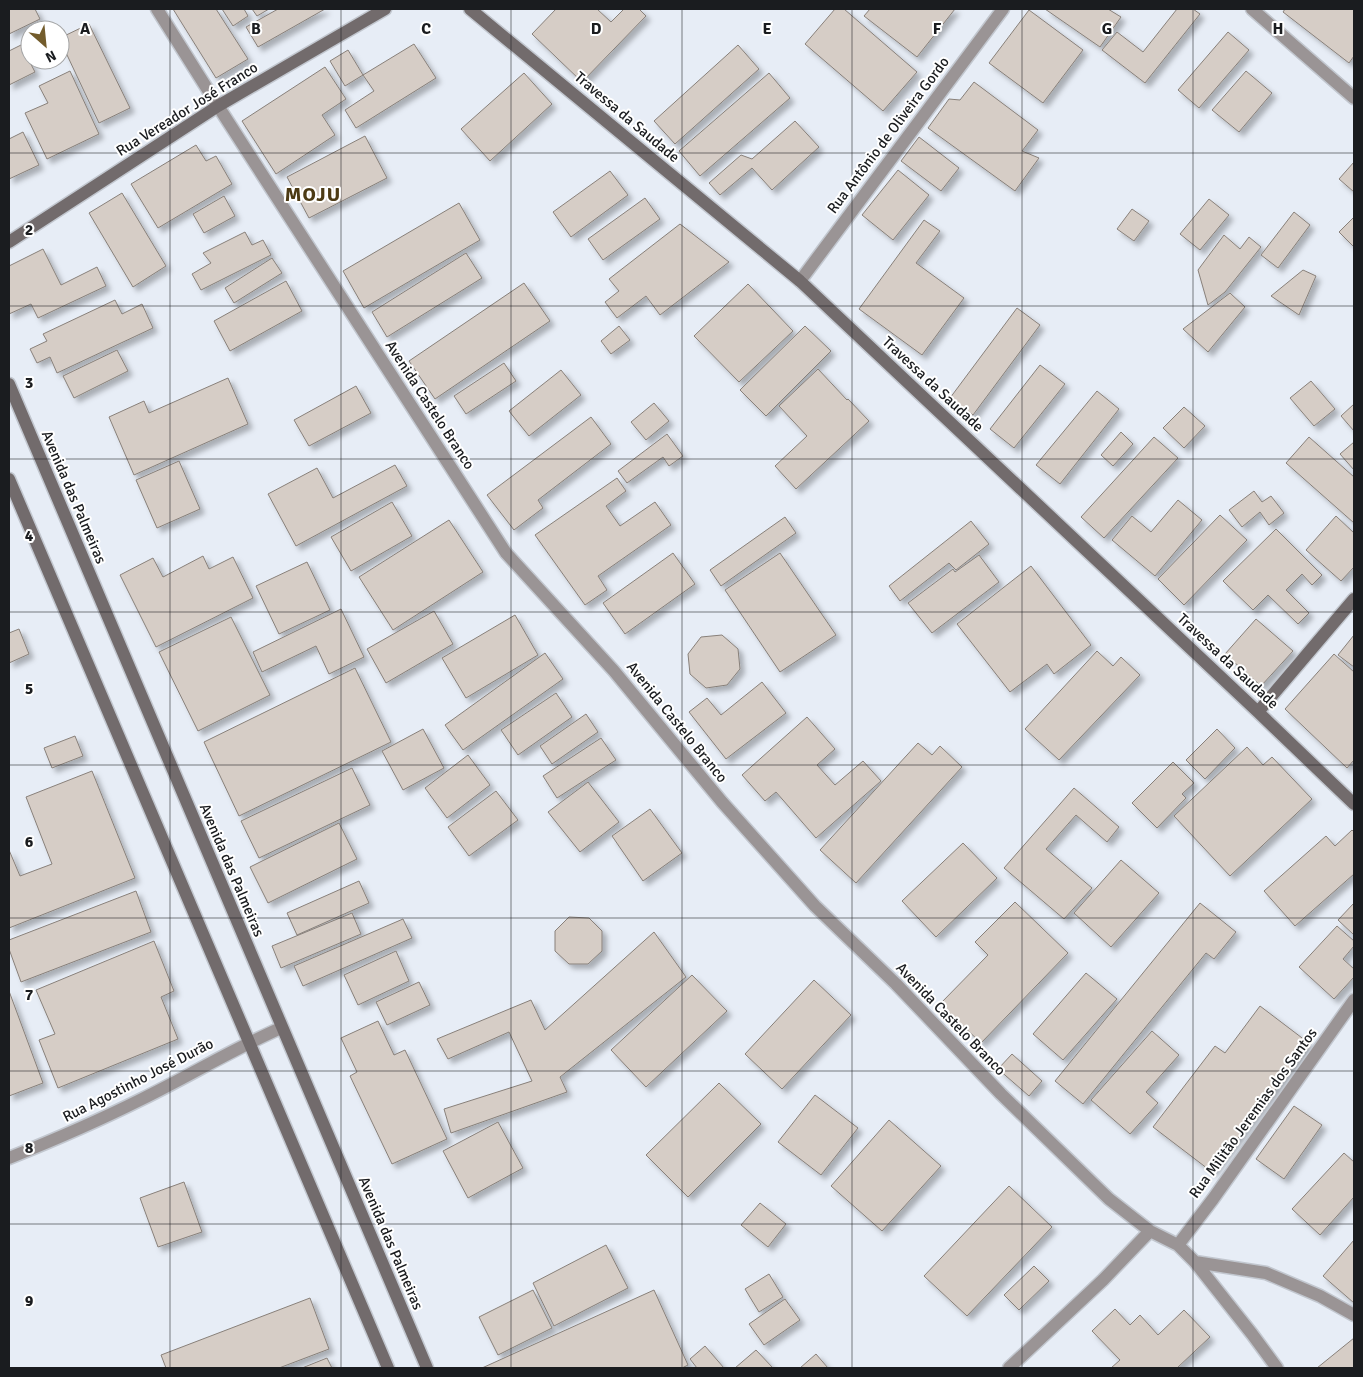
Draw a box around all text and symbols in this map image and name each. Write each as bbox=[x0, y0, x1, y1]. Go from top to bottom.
text: A bbox=[80, 19, 91, 39]
text: B bbox=[251, 19, 261, 39]
text: C bbox=[421, 19, 431, 39]
text: D bbox=[591, 19, 602, 39]
text: E bbox=[762, 19, 772, 39]
text: F bbox=[933, 19, 942, 39]
text: G bbox=[1102, 19, 1112, 39]
text: H bbox=[1273, 19, 1283, 39]
north arrow bbox=[20, 20, 70, 70]
text: N bbox=[42, 46, 59, 66]
street label: Rua Antônio de Oliveira Gordo bbox=[823, 53, 953, 217]
street label: Rua Vereador José Franco bbox=[113, 58, 261, 160]
street label: Travessa da Saudade bbox=[571, 68, 683, 166]
district label: MOJU bbox=[285, 182, 341, 207]
text: 2 bbox=[25, 220, 33, 240]
street label: Travessa da Saudade bbox=[879, 333, 987, 435]
street label: Avenida Castelo Branco bbox=[382, 337, 479, 473]
text: 3 bbox=[25, 373, 33, 393]
street label: Avenida das Palmeiras bbox=[38, 428, 110, 567]
text: 4 bbox=[25, 526, 34, 546]
street label: Travessa da Saudade bbox=[1174, 610, 1282, 712]
street label: Avenida Castelo Branco bbox=[623, 658, 731, 786]
text: 5 bbox=[25, 679, 33, 699]
street label: Avenida das Palmeiras bbox=[196, 801, 268, 940]
text: 6 bbox=[25, 832, 34, 852]
street label: Avenida Castelo Branco bbox=[892, 959, 1010, 1079]
text: 7 bbox=[25, 985, 34, 1005]
street label: Rua Militão Jeremias dos Santos bbox=[1185, 1024, 1321, 1202]
street label: Rua Agostinho José Durão bbox=[60, 1034, 216, 1126]
text: 8 bbox=[25, 1138, 34, 1158]
street label: Avenida das Palmeiras bbox=[355, 1174, 427, 1313]
text: 9 bbox=[25, 1291, 34, 1311]

